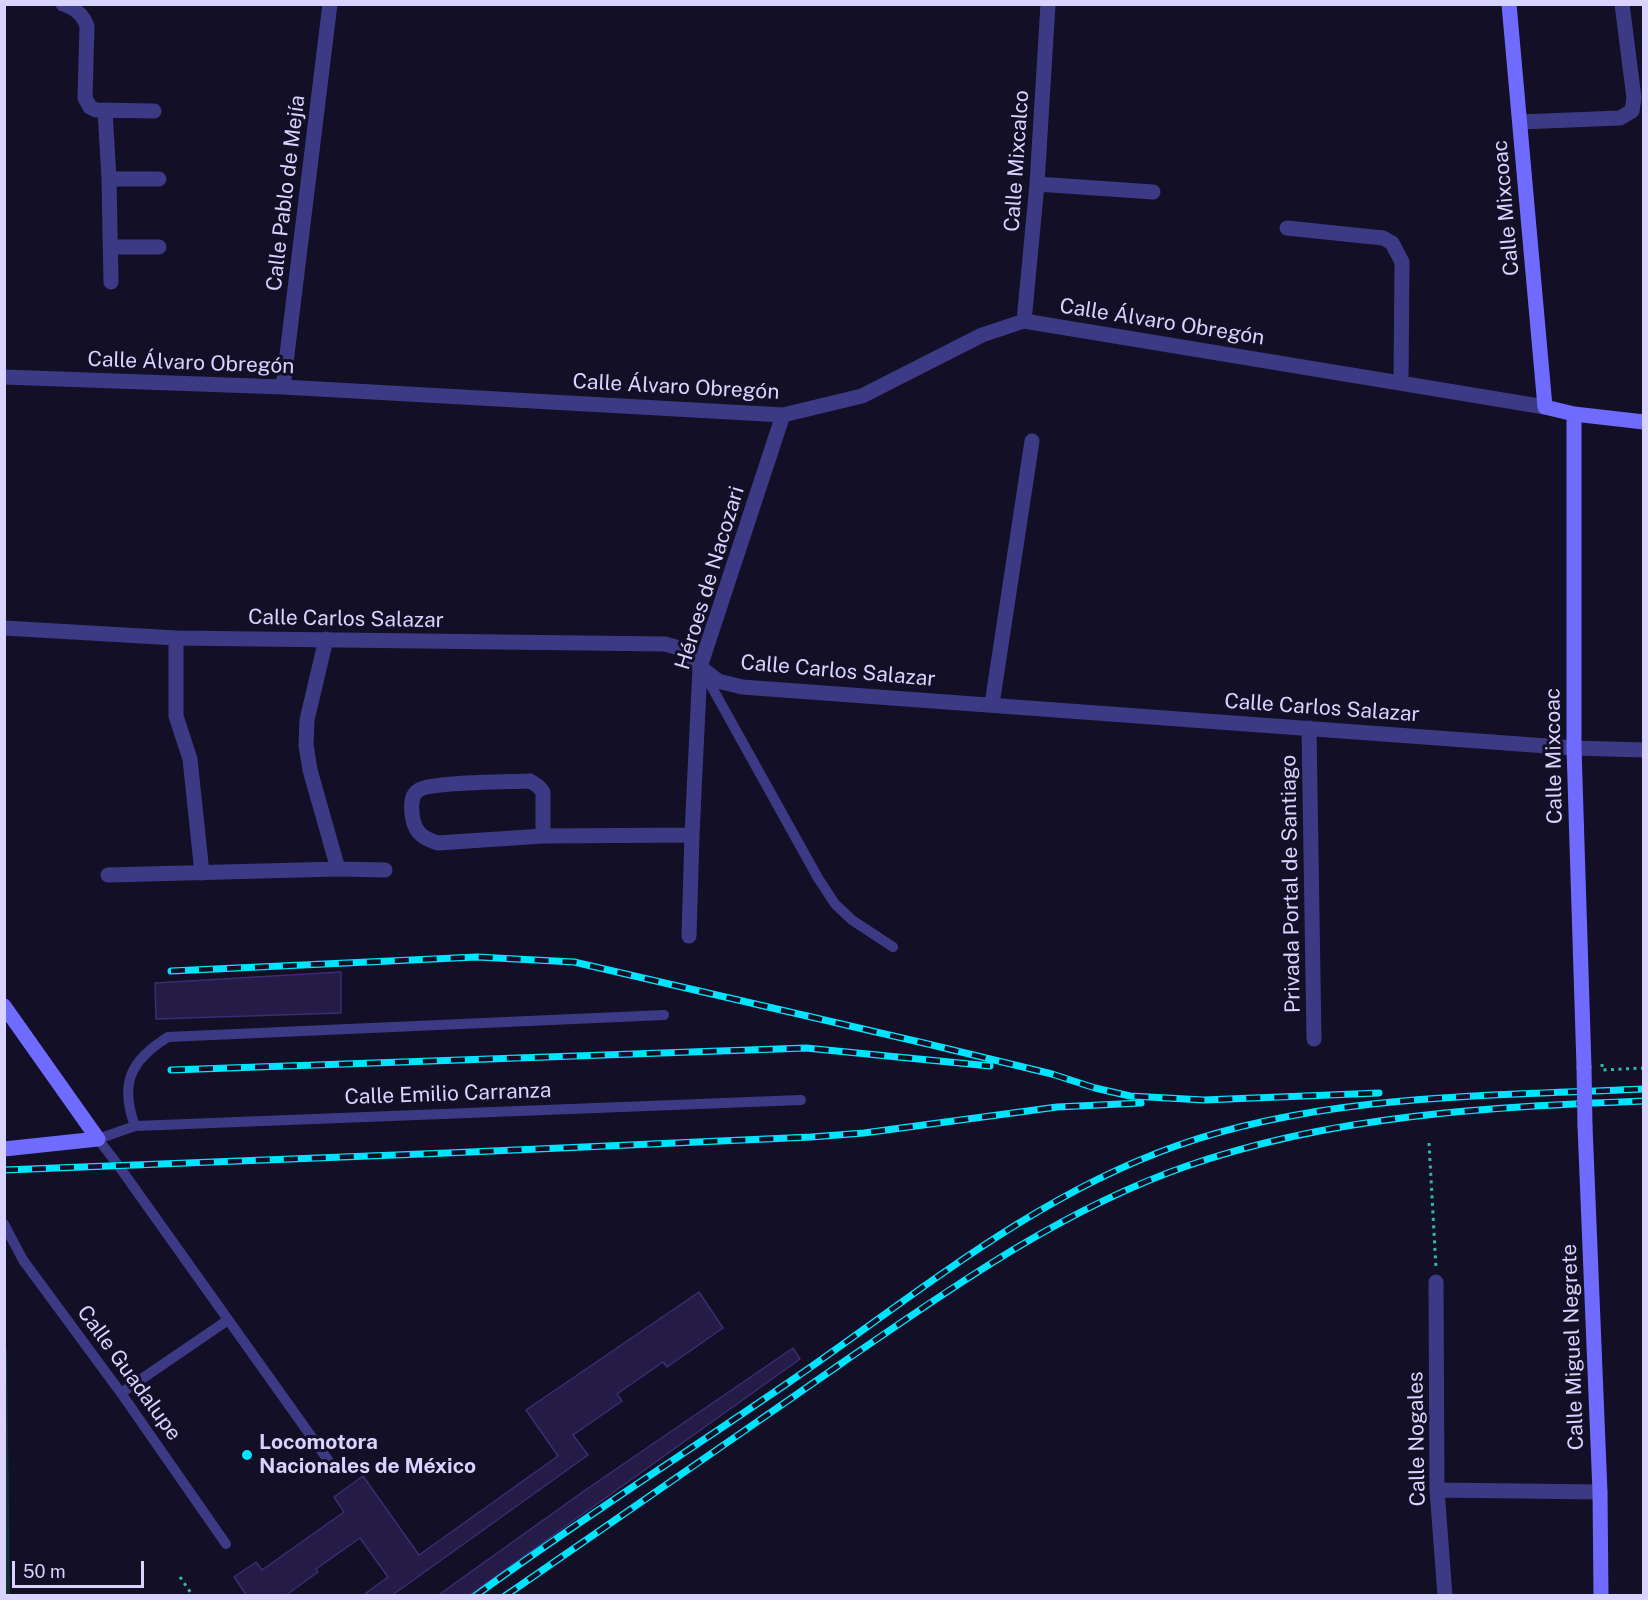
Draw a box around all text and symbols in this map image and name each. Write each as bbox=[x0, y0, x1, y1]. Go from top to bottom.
street label: Calle Mixcalco bbox=[999, 89, 1035, 233]
street label: Calle Pablo de Mejía bbox=[261, 94, 311, 292]
street label: Calle Mixcoac bbox=[1488, 139, 1524, 277]
street label: Calle Álvaro Obregón bbox=[1058, 293, 1266, 351]
street label: Calle Álvaro Obregón bbox=[87, 347, 295, 379]
street label: Calle Álvaro Obregón bbox=[572, 369, 780, 405]
street label: Héroes de Nacozari bbox=[670, 483, 750, 673]
street label: Calle Carlos Salazar bbox=[248, 605, 444, 633]
street label: Calle Carlos Salazar bbox=[739, 650, 937, 692]
street label: Calle Mixcoac bbox=[1540, 688, 1568, 824]
street label: Calle Carlos Salazar bbox=[1223, 689, 1421, 727]
street label: Privada Portal de Santiago bbox=[1276, 755, 1306, 1013]
street label: Calle Emilio Carranza bbox=[344, 1078, 552, 1110]
street label: Calle Miguel Negrete bbox=[1557, 1243, 1589, 1451]
street label: Calle Guadalupe bbox=[72, 1301, 186, 1445]
street label: Calle Nogales bbox=[1403, 1371, 1431, 1507]
place label: Locomotora Nacionales de México bbox=[259, 1430, 476, 1480]
marker: Locomotora Nacionales de México bbox=[240, 1448, 254, 1462]
scale bar bbox=[15, 1549, 147, 1587]
text: 50 m bbox=[23, 1561, 66, 1582]

